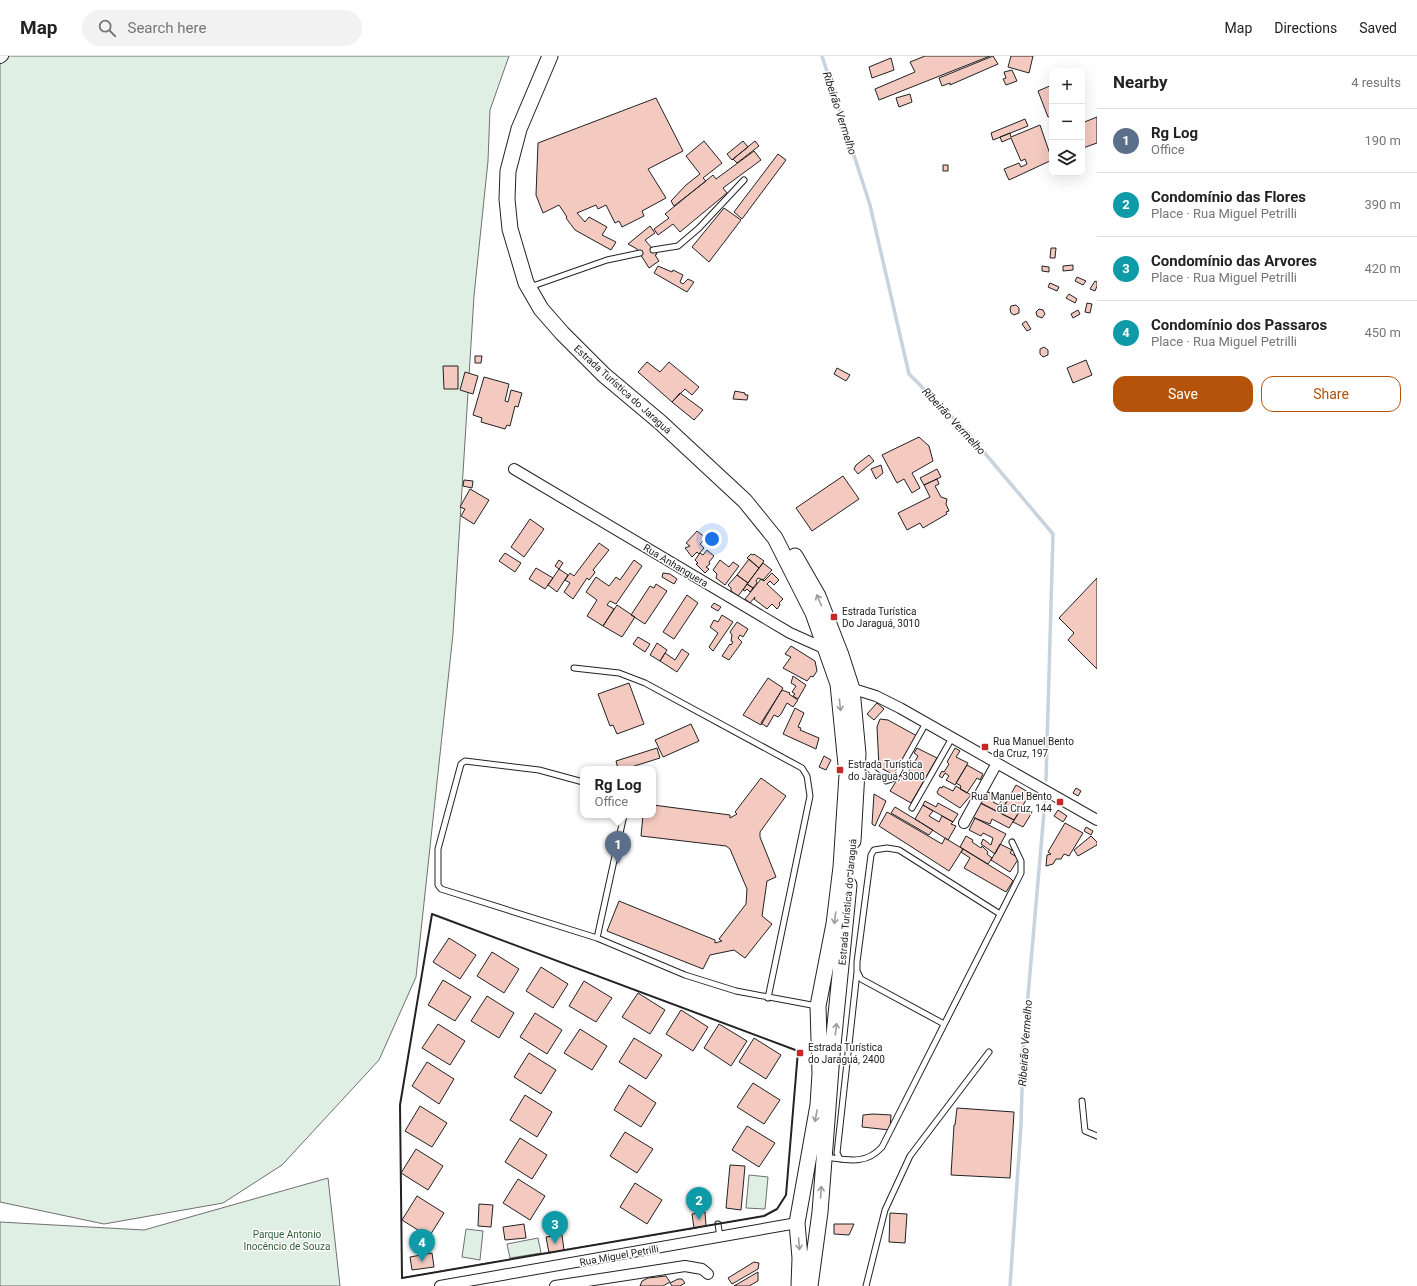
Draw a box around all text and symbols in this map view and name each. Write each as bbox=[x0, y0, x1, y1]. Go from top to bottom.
search box bbox=[82, 10, 362, 46]
text: Map bbox=[20, 16, 58, 39]
icon: search bbox=[96, 17, 118, 39]
text: Search here bbox=[128, 19, 206, 37]
text: Map bbox=[1225, 20, 1252, 36]
text: Directions bbox=[1274, 20, 1337, 36]
text: Saved bbox=[1359, 20, 1397, 36]
map controls bbox=[1049, 68, 1085, 176]
button: + bbox=[1049, 68, 1085, 104]
water label: Ribeirão Vermelho bbox=[820, 70, 859, 156]
text: Nearby bbox=[1113, 72, 1168, 92]
text: 4 results bbox=[1351, 75, 1401, 90]
button: − bbox=[1049, 104, 1085, 140]
text: Rg Log bbox=[1151, 124, 1198, 142]
text: 1 bbox=[1122, 133, 1130, 148]
text: 190 m bbox=[1364, 133, 1401, 148]
button: layers bbox=[1049, 140, 1085, 176]
text: Office bbox=[1151, 142, 1185, 157]
text: Condomínio das Flores bbox=[1151, 188, 1306, 206]
text: 2 bbox=[1122, 197, 1130, 212]
text: 390 m bbox=[1364, 197, 1401, 212]
text: Place · Rua Miguel Petrilli bbox=[1151, 206, 1297, 221]
text: Condomínio das Arvores bbox=[1151, 252, 1317, 270]
text: 3 bbox=[1122, 261, 1130, 276]
text: 420 m bbox=[1364, 261, 1401, 276]
text: Place · Rua Miguel Petrilli bbox=[1151, 270, 1297, 285]
text: Condomínio dos Passaros bbox=[1151, 316, 1327, 334]
text: 4 bbox=[1122, 325, 1130, 340]
text: 450 m bbox=[1364, 325, 1401, 340]
text: Place · Rua Miguel Petrilli bbox=[1151, 334, 1297, 349]
street label: Estrada Turística do Jaraguá bbox=[572, 343, 674, 436]
button: Save bbox=[1113, 376, 1253, 412]
button: Share bbox=[1261, 376, 1401, 412]
water label: Ribeirão Vermelho bbox=[919, 385, 988, 458]
your location bbox=[702, 529, 722, 549]
street label: Rua Anhanguera bbox=[642, 542, 710, 589]
one-way arrow bbox=[815, 594, 823, 606]
place label: Estrada Turística Do Jaraguá, 3010 bbox=[842, 606, 920, 629]
marker: Estrada Turística Do Jaraguá, 3010 bbox=[829, 612, 839, 622]
one-way arrow bbox=[837, 698, 844, 711]
place label: Rua Manuel Bento da Cruz, 197 bbox=[993, 736, 1074, 759]
marker: Rua Manuel Bento da Cruz, 197 bbox=[980, 742, 990, 752]
place label: Estrada Turística do Jaraguá, 3000 bbox=[848, 759, 925, 782]
marker: Estrada Turística do Jaraguá, 3000 bbox=[835, 765, 845, 775]
popup bbox=[580, 766, 656, 818]
text: Rg Log bbox=[594, 776, 642, 794]
place label: Rua Manuel Bento da Cruz, 144 bbox=[971, 791, 1052, 814]
text: Office bbox=[594, 794, 628, 809]
marker: Rua Manuel Bento da Cruz, 144 bbox=[1055, 797, 1065, 807]
pin: 1 bbox=[605, 831, 631, 864]
street label: Estrada Turística do Jaraguá bbox=[836, 838, 859, 966]
one-way arrow bbox=[831, 911, 839, 924]
water label: Ribeirão Vermelho bbox=[1016, 999, 1035, 1087]
one-way arrow bbox=[832, 1023, 839, 1036]
place label: Estrada Turística do Jaraguá, 2400 bbox=[808, 1042, 885, 1065]
marker: Estrada Turística do Jaraguá, 2400 bbox=[795, 1048, 805, 1058]
one-way arrow bbox=[811, 1109, 819, 1122]
one-way arrow bbox=[817, 1186, 824, 1199]
pin: 2 bbox=[686, 1187, 712, 1220]
pin: 3 bbox=[542, 1211, 568, 1244]
park label: Parque Antonio Inocêncio de Souza bbox=[244, 1229, 330, 1252]
pin: 4 bbox=[409, 1229, 435, 1262]
one-way arrow bbox=[795, 1237, 802, 1250]
street label: Rua Miguel Petrilli bbox=[579, 1243, 659, 1268]

